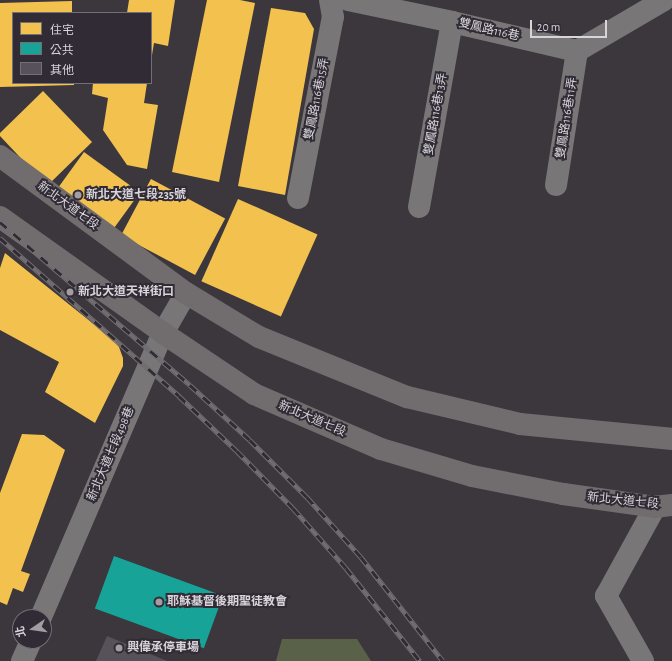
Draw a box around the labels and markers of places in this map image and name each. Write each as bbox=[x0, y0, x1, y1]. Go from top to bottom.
place label: 新北大道七段235號 bbox=[86, 188, 186, 202]
marker: 新北大道七段235號 bbox=[73, 190, 83, 200]
place label: 新北大道天祥街口 bbox=[78, 285, 174, 299]
marker: 新北大道天祥街口 bbox=[65, 287, 75, 297]
place label: 耶穌基督後期聖徒教會 bbox=[167, 595, 287, 609]
marker: 耶穌基督後期聖徒教會 bbox=[154, 597, 164, 607]
place label: 興偉承停車場 bbox=[127, 641, 199, 655]
marker: 興偉承停車場 bbox=[114, 643, 124, 653]

